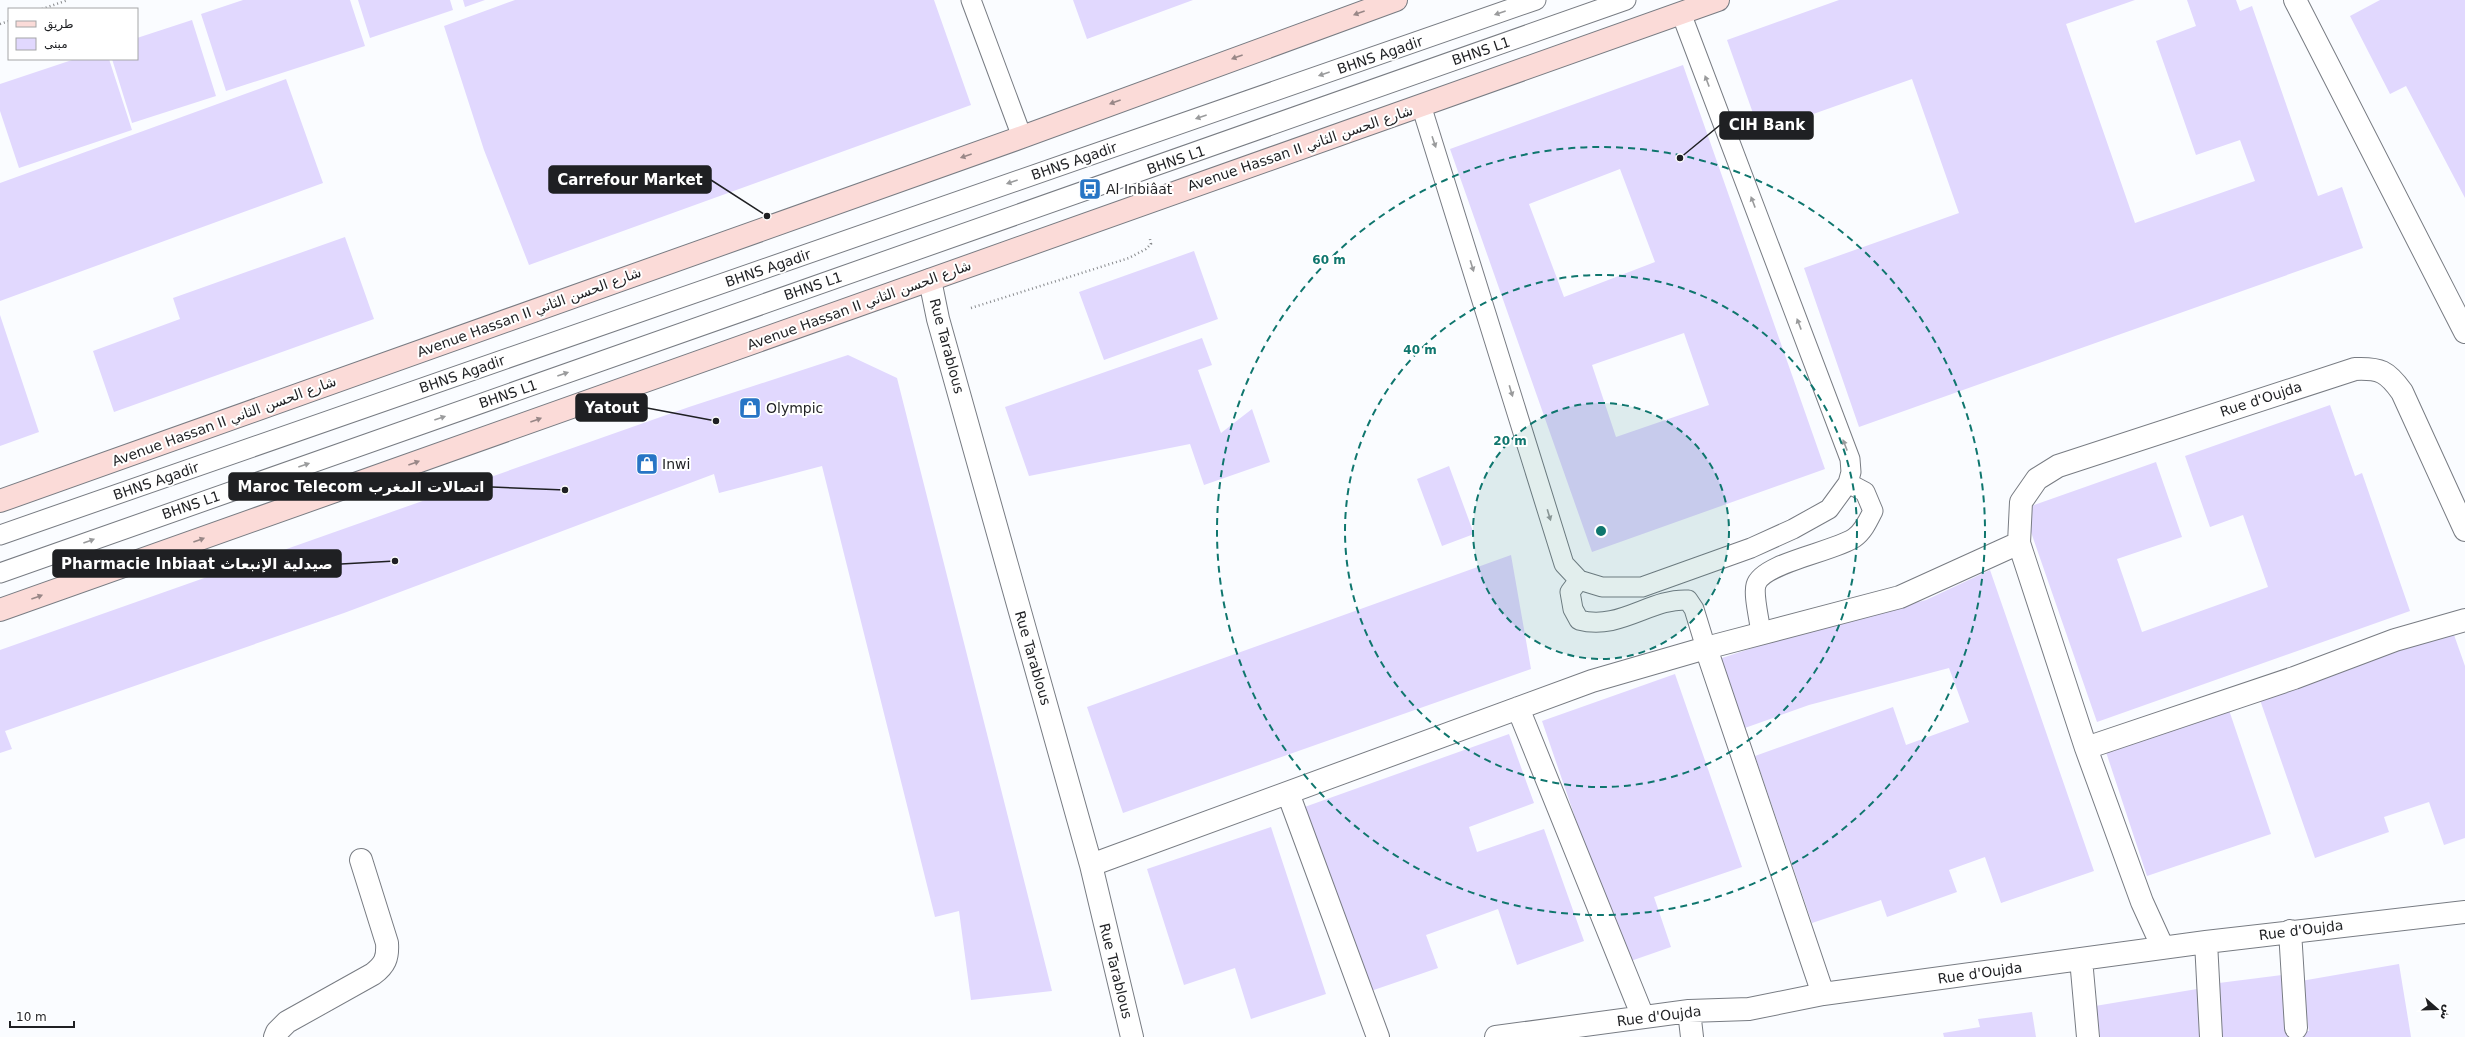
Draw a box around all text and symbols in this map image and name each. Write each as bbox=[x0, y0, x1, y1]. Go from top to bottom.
legend bbox=[8, 8, 138, 60]
one-way arrow bbox=[1493, 10, 1505, 16]
one-way arrow bbox=[1353, 11, 1365, 17]
text: طريق bbox=[44, 17, 74, 32]
street label: BHNS Agadir bbox=[1335, 33, 1425, 77]
street label: BHNS L1 bbox=[1450, 34, 1512, 68]
text: مبنى bbox=[44, 37, 68, 51]
one-way arrow bbox=[1230, 55, 1242, 61]
one-way arrow bbox=[1318, 72, 1330, 78]
one-way arrow bbox=[1703, 74, 1709, 86]
one-way arrow bbox=[1108, 99, 1120, 105]
street label: Avenue Hassan II شارع الحسن الثاني bbox=[1185, 102, 1415, 195]
callout: CIH Bank bbox=[1720, 112, 1813, 139]
one-way arrow bbox=[1195, 114, 1207, 120]
text: CIH Bank bbox=[1729, 116, 1806, 134]
one-way arrow bbox=[1431, 137, 1437, 149]
street label: BHNS Agadir bbox=[1029, 139, 1119, 183]
street label: BHNS L1 bbox=[1145, 143, 1207, 177]
one-way arrow bbox=[960, 153, 972, 159]
callout: Carrefour Market bbox=[549, 166, 711, 193]
text: Carrefour Market bbox=[557, 171, 703, 189]
bus stop icon: Al Inbiâat bbox=[1077, 176, 1103, 202]
one-way arrow bbox=[1006, 180, 1018, 186]
place label: Al Inbiâat bbox=[1106, 181, 1173, 197]
one-way arrow bbox=[1749, 196, 1755, 208]
street label: BHNS Agadir bbox=[723, 246, 813, 290]
text: 60 m bbox=[1312, 253, 1346, 267]
street label: Avenue Hassan II شارع الحسن الثاني bbox=[745, 257, 974, 354]
one-way arrow bbox=[1469, 261, 1475, 273]
street label: Avenue Hassan II شارع الحسن الثاني bbox=[415, 264, 644, 361]
street label: BHNS L1 bbox=[782, 269, 844, 303]
street label: Rue Tarablous bbox=[927, 297, 967, 395]
one-way arrow bbox=[1795, 317, 1801, 329]
text: 40 m bbox=[1403, 343, 1437, 357]
street label: BHNS Agadir bbox=[417, 352, 507, 396]
one-way arrow bbox=[557, 371, 569, 377]
street label: Avenue Hassan II شارع الحسن الثاني bbox=[110, 373, 339, 470]
street label: BHNS L1 bbox=[477, 377, 539, 411]
street label: Rue d'Oujda bbox=[2218, 378, 2304, 420]
one-way arrow bbox=[1508, 385, 1514, 397]
callout: Yatout bbox=[576, 394, 647, 421]
shop icon: Olympic bbox=[737, 395, 763, 421]
text: Yatout bbox=[584, 399, 639, 417]
place label: Olympic bbox=[766, 400, 823, 416]
one-way arrow bbox=[435, 414, 447, 420]
one-way arrow bbox=[531, 416, 543, 422]
text: 20 m bbox=[1493, 434, 1527, 448]
one-way arrow bbox=[1841, 439, 1847, 451]
shop icon: Inwi bbox=[634, 451, 660, 477]
place label: Inwi bbox=[662, 456, 690, 472]
street label: BHNS Agadir bbox=[111, 459, 201, 503]
one-way arrow bbox=[408, 460, 420, 466]
one-way arrow bbox=[299, 462, 311, 468]
callout: Maroc Telecom اتصالات المغرب bbox=[229, 473, 492, 500]
text: Maroc Telecom اتصالات المغرب bbox=[237, 478, 485, 496]
street label: BHNS L1 bbox=[160, 488, 222, 522]
one-way arrow bbox=[1546, 509, 1552, 521]
centre of rings bbox=[1594, 524, 1608, 538]
one-way arrow bbox=[193, 536, 205, 542]
one-way arrow bbox=[84, 538, 96, 544]
callout: Pharmacie Inbiaat صيدلية الإنبعاث bbox=[53, 550, 341, 577]
text: Pharmacie Inbiaat صيدلية الإنبعاث bbox=[61, 555, 333, 573]
one-way arrow bbox=[31, 594, 43, 600]
street label: Rue Tarablous bbox=[1012, 609, 1054, 707]
street label: Rue d'Oujda bbox=[2258, 917, 2344, 943]
street label: Rue Tarablous bbox=[1096, 922, 1136, 1020]
street label: Rue d'Oujda bbox=[1937, 959, 2023, 987]
north arrow bbox=[2417, 989, 2457, 1029]
scale bar bbox=[10, 1003, 74, 1029]
street label: Rue d'Oujda bbox=[1616, 1003, 1702, 1029]
text: ش bbox=[2437, 1003, 2455, 1022]
text: 10 m bbox=[16, 1010, 47, 1024]

